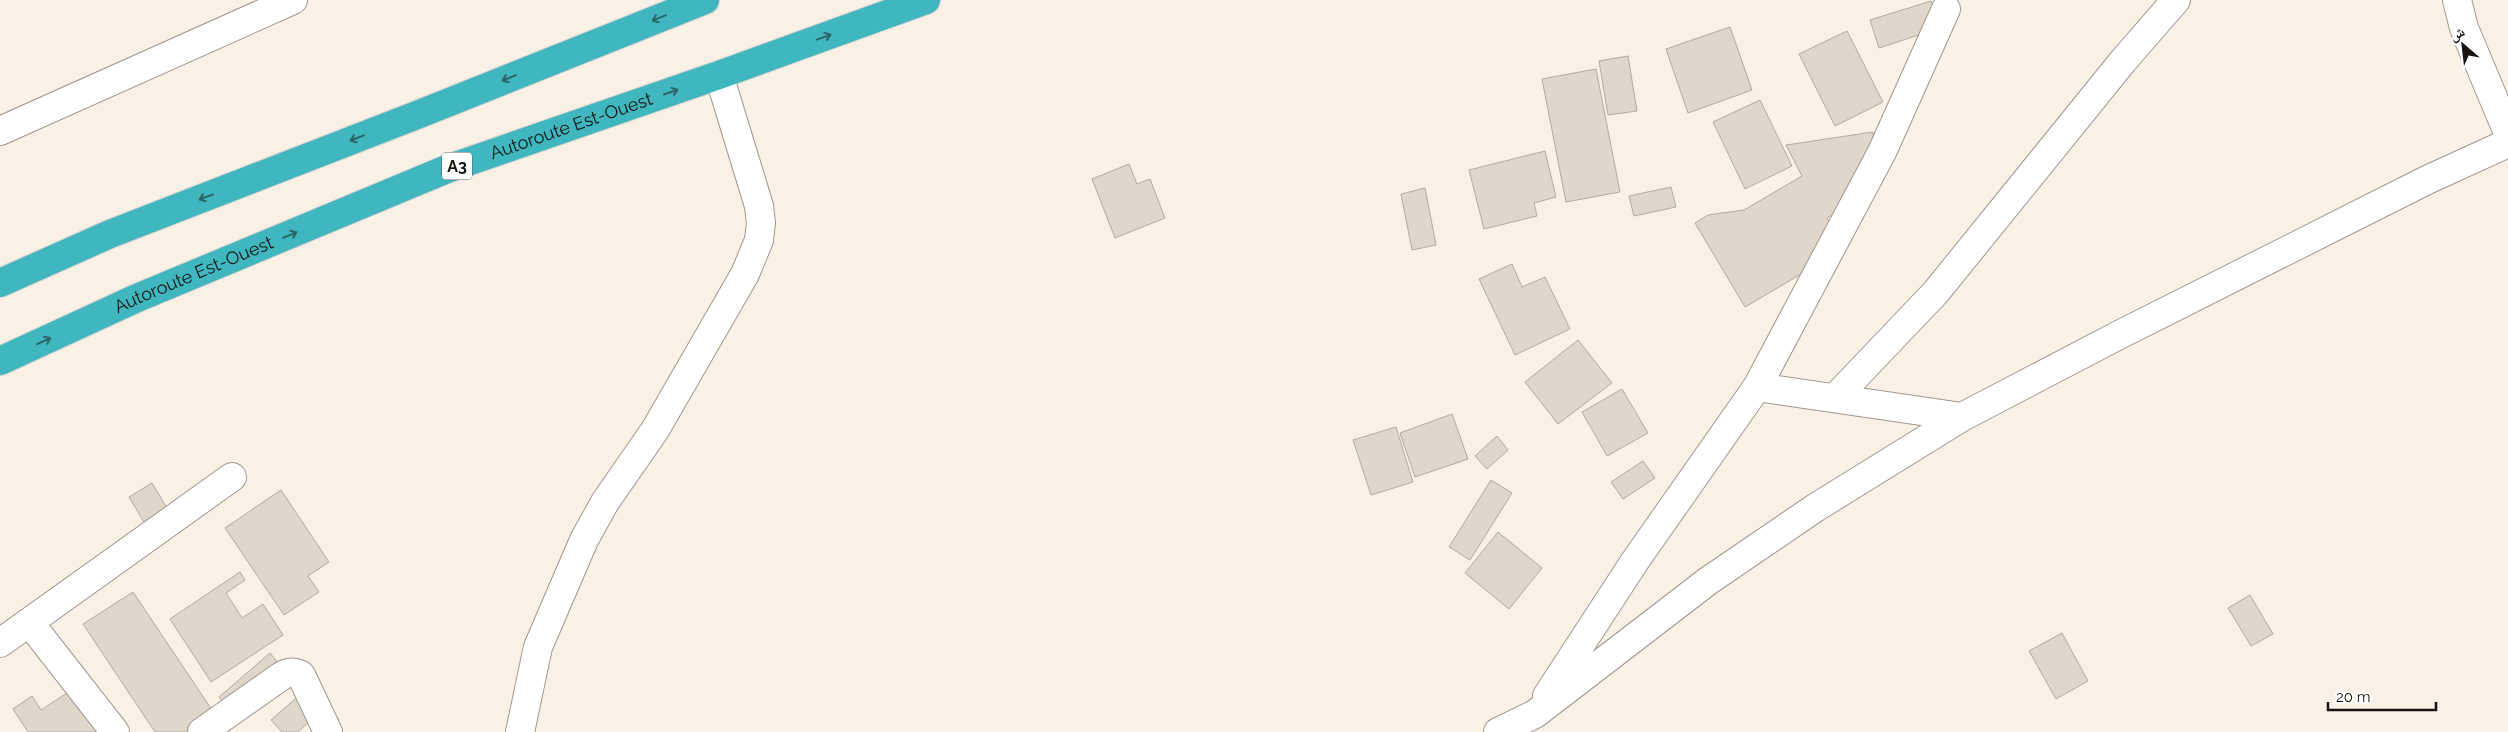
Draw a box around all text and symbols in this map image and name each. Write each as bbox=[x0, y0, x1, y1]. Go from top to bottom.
one-way arrow bbox=[652, 14, 668, 23]
north arrow bbox=[2438, 20, 2488, 70]
text: ش bbox=[2447, 23, 2468, 45]
one-way arrow bbox=[816, 32, 831, 41]
one-way arrow bbox=[501, 75, 516, 84]
one-way arrow bbox=[663, 86, 679, 96]
street label: Autoroute Est-Ouest bbox=[487, 88, 655, 163]
one-way arrow bbox=[350, 134, 366, 143]
road number: A3 bbox=[442, 153, 472, 180]
one-way arrow bbox=[199, 193, 214, 202]
one-way arrow bbox=[282, 229, 297, 239]
street label: Autoroute Est-Ouest bbox=[111, 232, 276, 317]
one-way arrow bbox=[36, 336, 51, 345]
scale bar bbox=[2328, 680, 2436, 712]
text: 20 m bbox=[2336, 688, 2371, 706]

